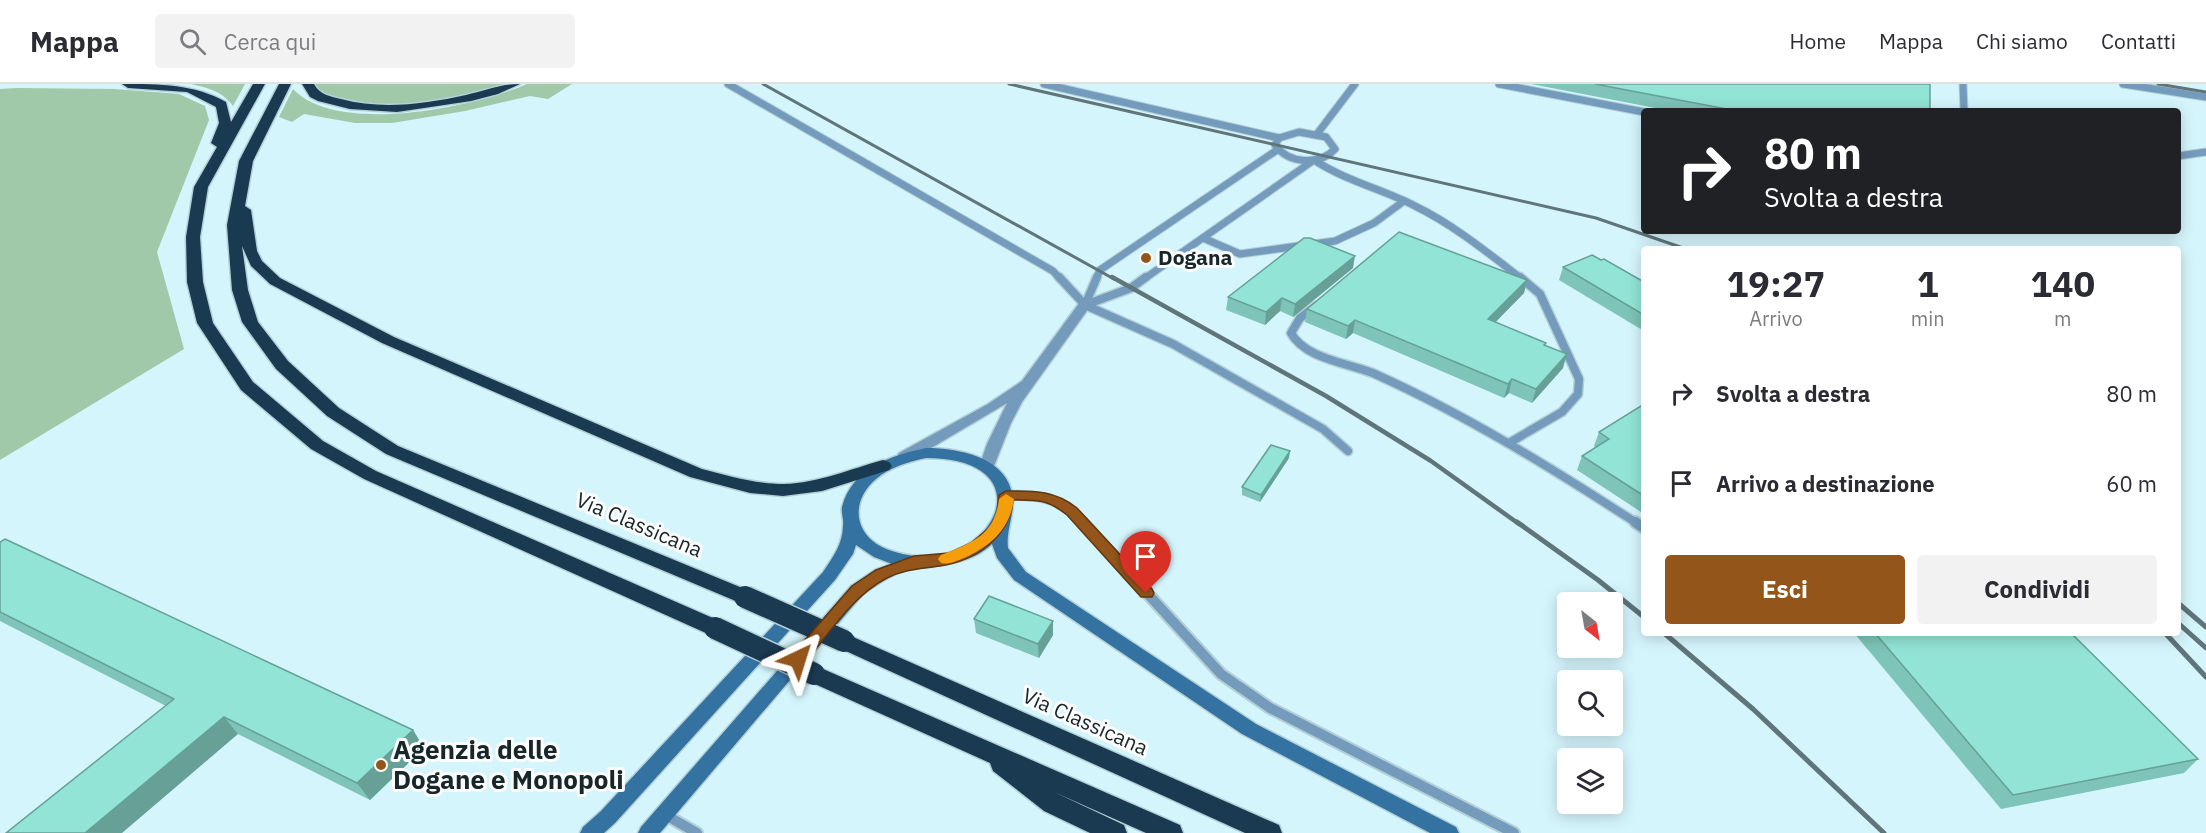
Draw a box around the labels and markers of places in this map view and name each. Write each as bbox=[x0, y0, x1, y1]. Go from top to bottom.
place label: Dogana bbox=[1158, 243, 1232, 271]
marker: Dogana bbox=[1139, 251, 1153, 265]
pin bbox=[1120, 531, 1171, 593]
place label: Agenzia delle Dogane e Monopoli bbox=[393, 732, 624, 796]
marker: Agenzia delle Dogane e Monopoli bbox=[374, 758, 388, 772]

